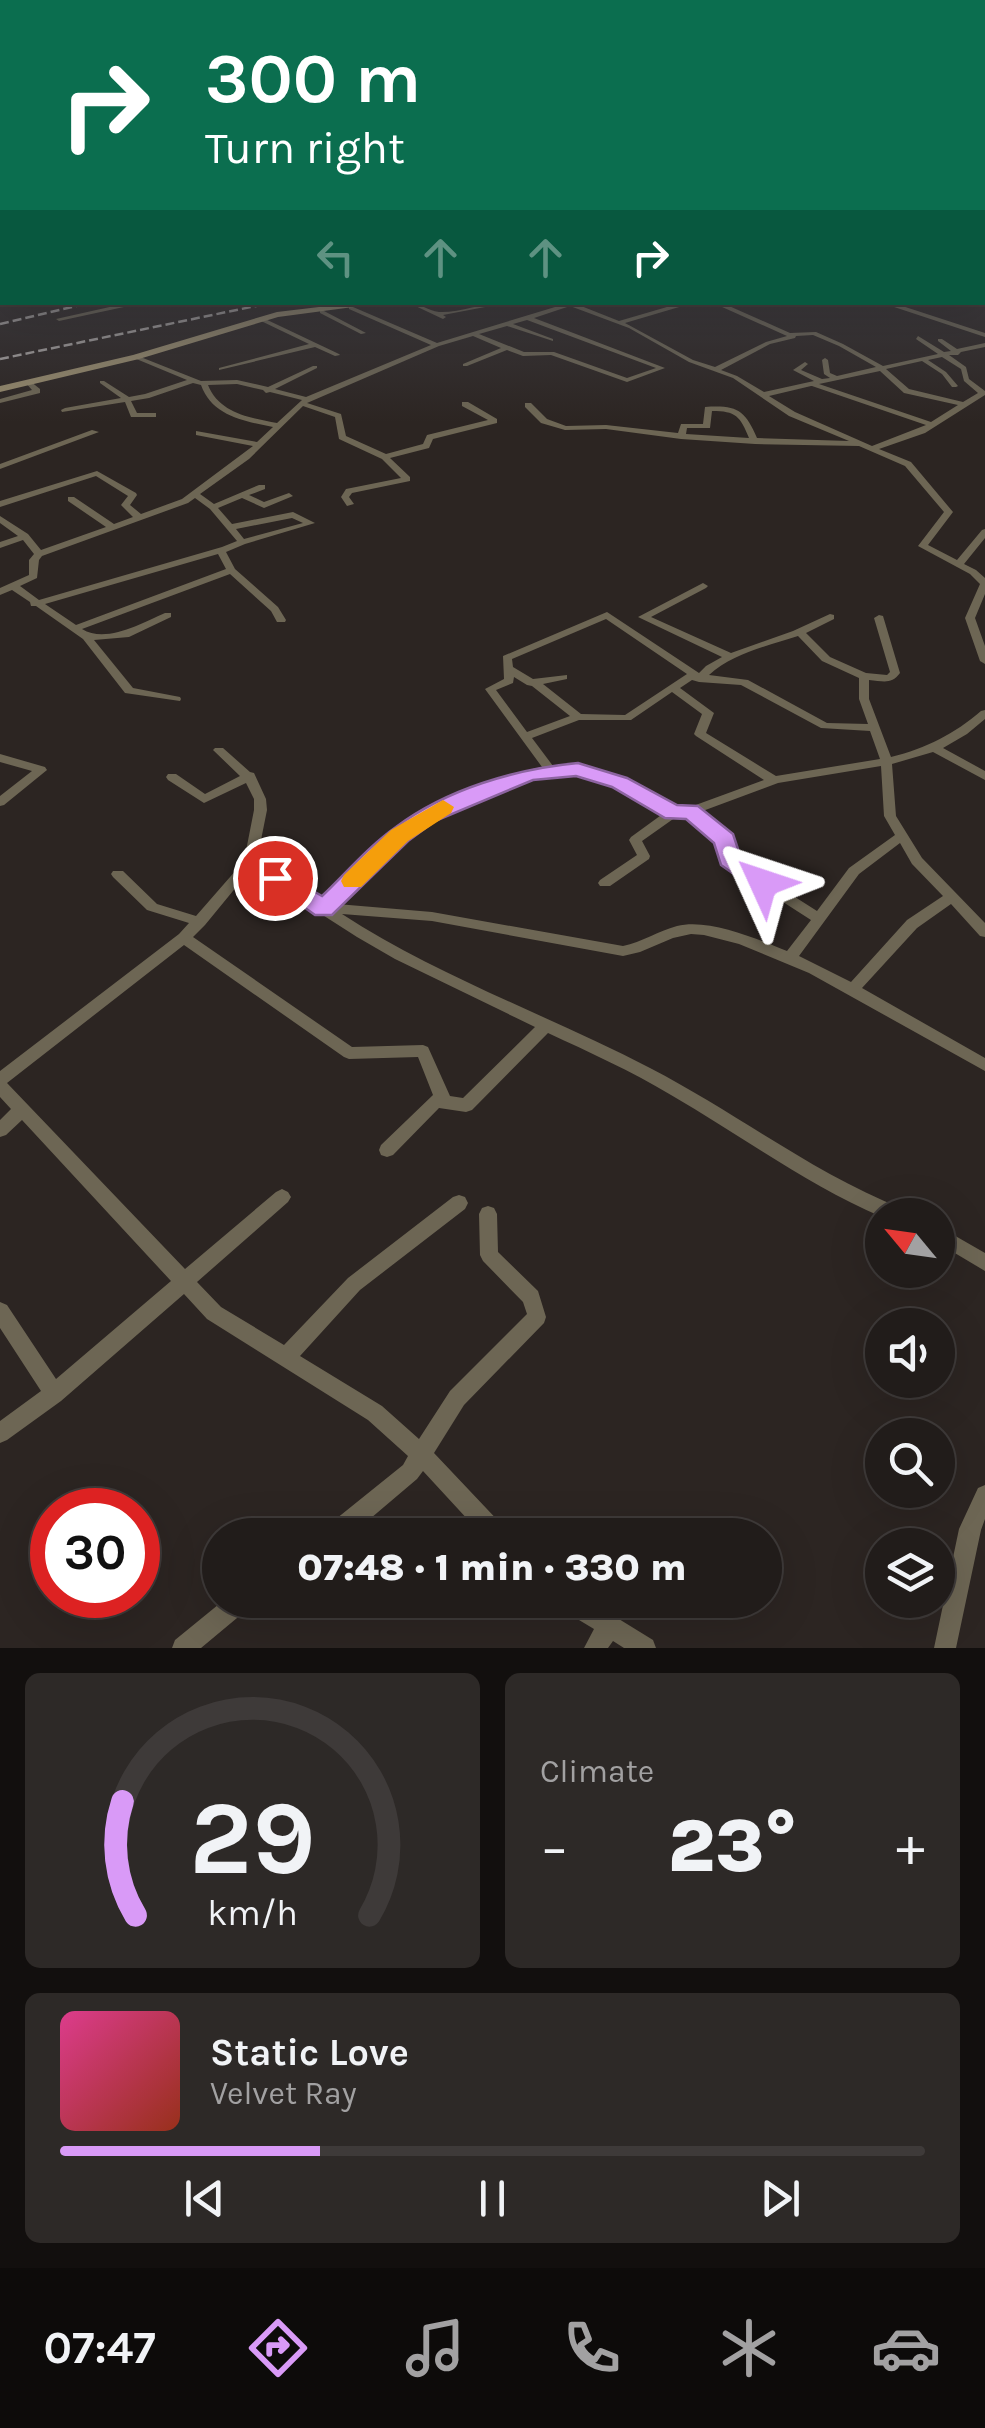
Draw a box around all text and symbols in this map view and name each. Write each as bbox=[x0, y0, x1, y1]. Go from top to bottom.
text: 300 m bbox=[205, 38, 421, 120]
icon: right bbox=[40, 40, 170, 170]
text: Turn right bbox=[205, 122, 405, 174]
icon: left bbox=[308, 230, 363, 285]
icon: ahead bbox=[413, 230, 468, 285]
icon: ahead bbox=[518, 230, 573, 285]
icon: right bbox=[623, 230, 678, 285]
position arrow bbox=[711, 831, 815, 935]
pin bbox=[233, 836, 318, 921]
icon: arrive bbox=[248, 851, 303, 906]
north arrow bbox=[865, 1198, 955, 1288]
map controls bbox=[865, 1198, 955, 1618]
button: sound bbox=[865, 1308, 955, 1398]
button: search bbox=[865, 1418, 955, 1508]
speed limit sign: 30 bbox=[30, 1488, 160, 1618]
button: layers bbox=[865, 1528, 955, 1618]
text: 07:48 · 1 min · 330 m bbox=[297, 1545, 687, 1590]
text: Climate bbox=[540, 1753, 654, 1790]
text: 29 bbox=[189, 1778, 316, 1899]
text: 23° bbox=[668, 1802, 797, 1890]
text: − bbox=[540, 1815, 569, 1879]
text: + bbox=[896, 1815, 925, 1879]
text: km/h bbox=[207, 1892, 298, 1934]
text: Static Love bbox=[210, 2030, 409, 2075]
text: Velvet Ray bbox=[210, 2075, 357, 2112]
icon: previous bbox=[177, 2171, 232, 2226]
icon: pause bbox=[465, 2171, 520, 2226]
icon: next bbox=[753, 2171, 808, 2226]
icon: directions bbox=[243, 2313, 313, 2383]
icon: music bbox=[400, 2313, 470, 2383]
icon: phone bbox=[557, 2313, 627, 2383]
icon: climate bbox=[714, 2313, 784, 2383]
icon: car bbox=[871, 2313, 941, 2383]
text: 07:47 bbox=[44, 2322, 156, 2374]

